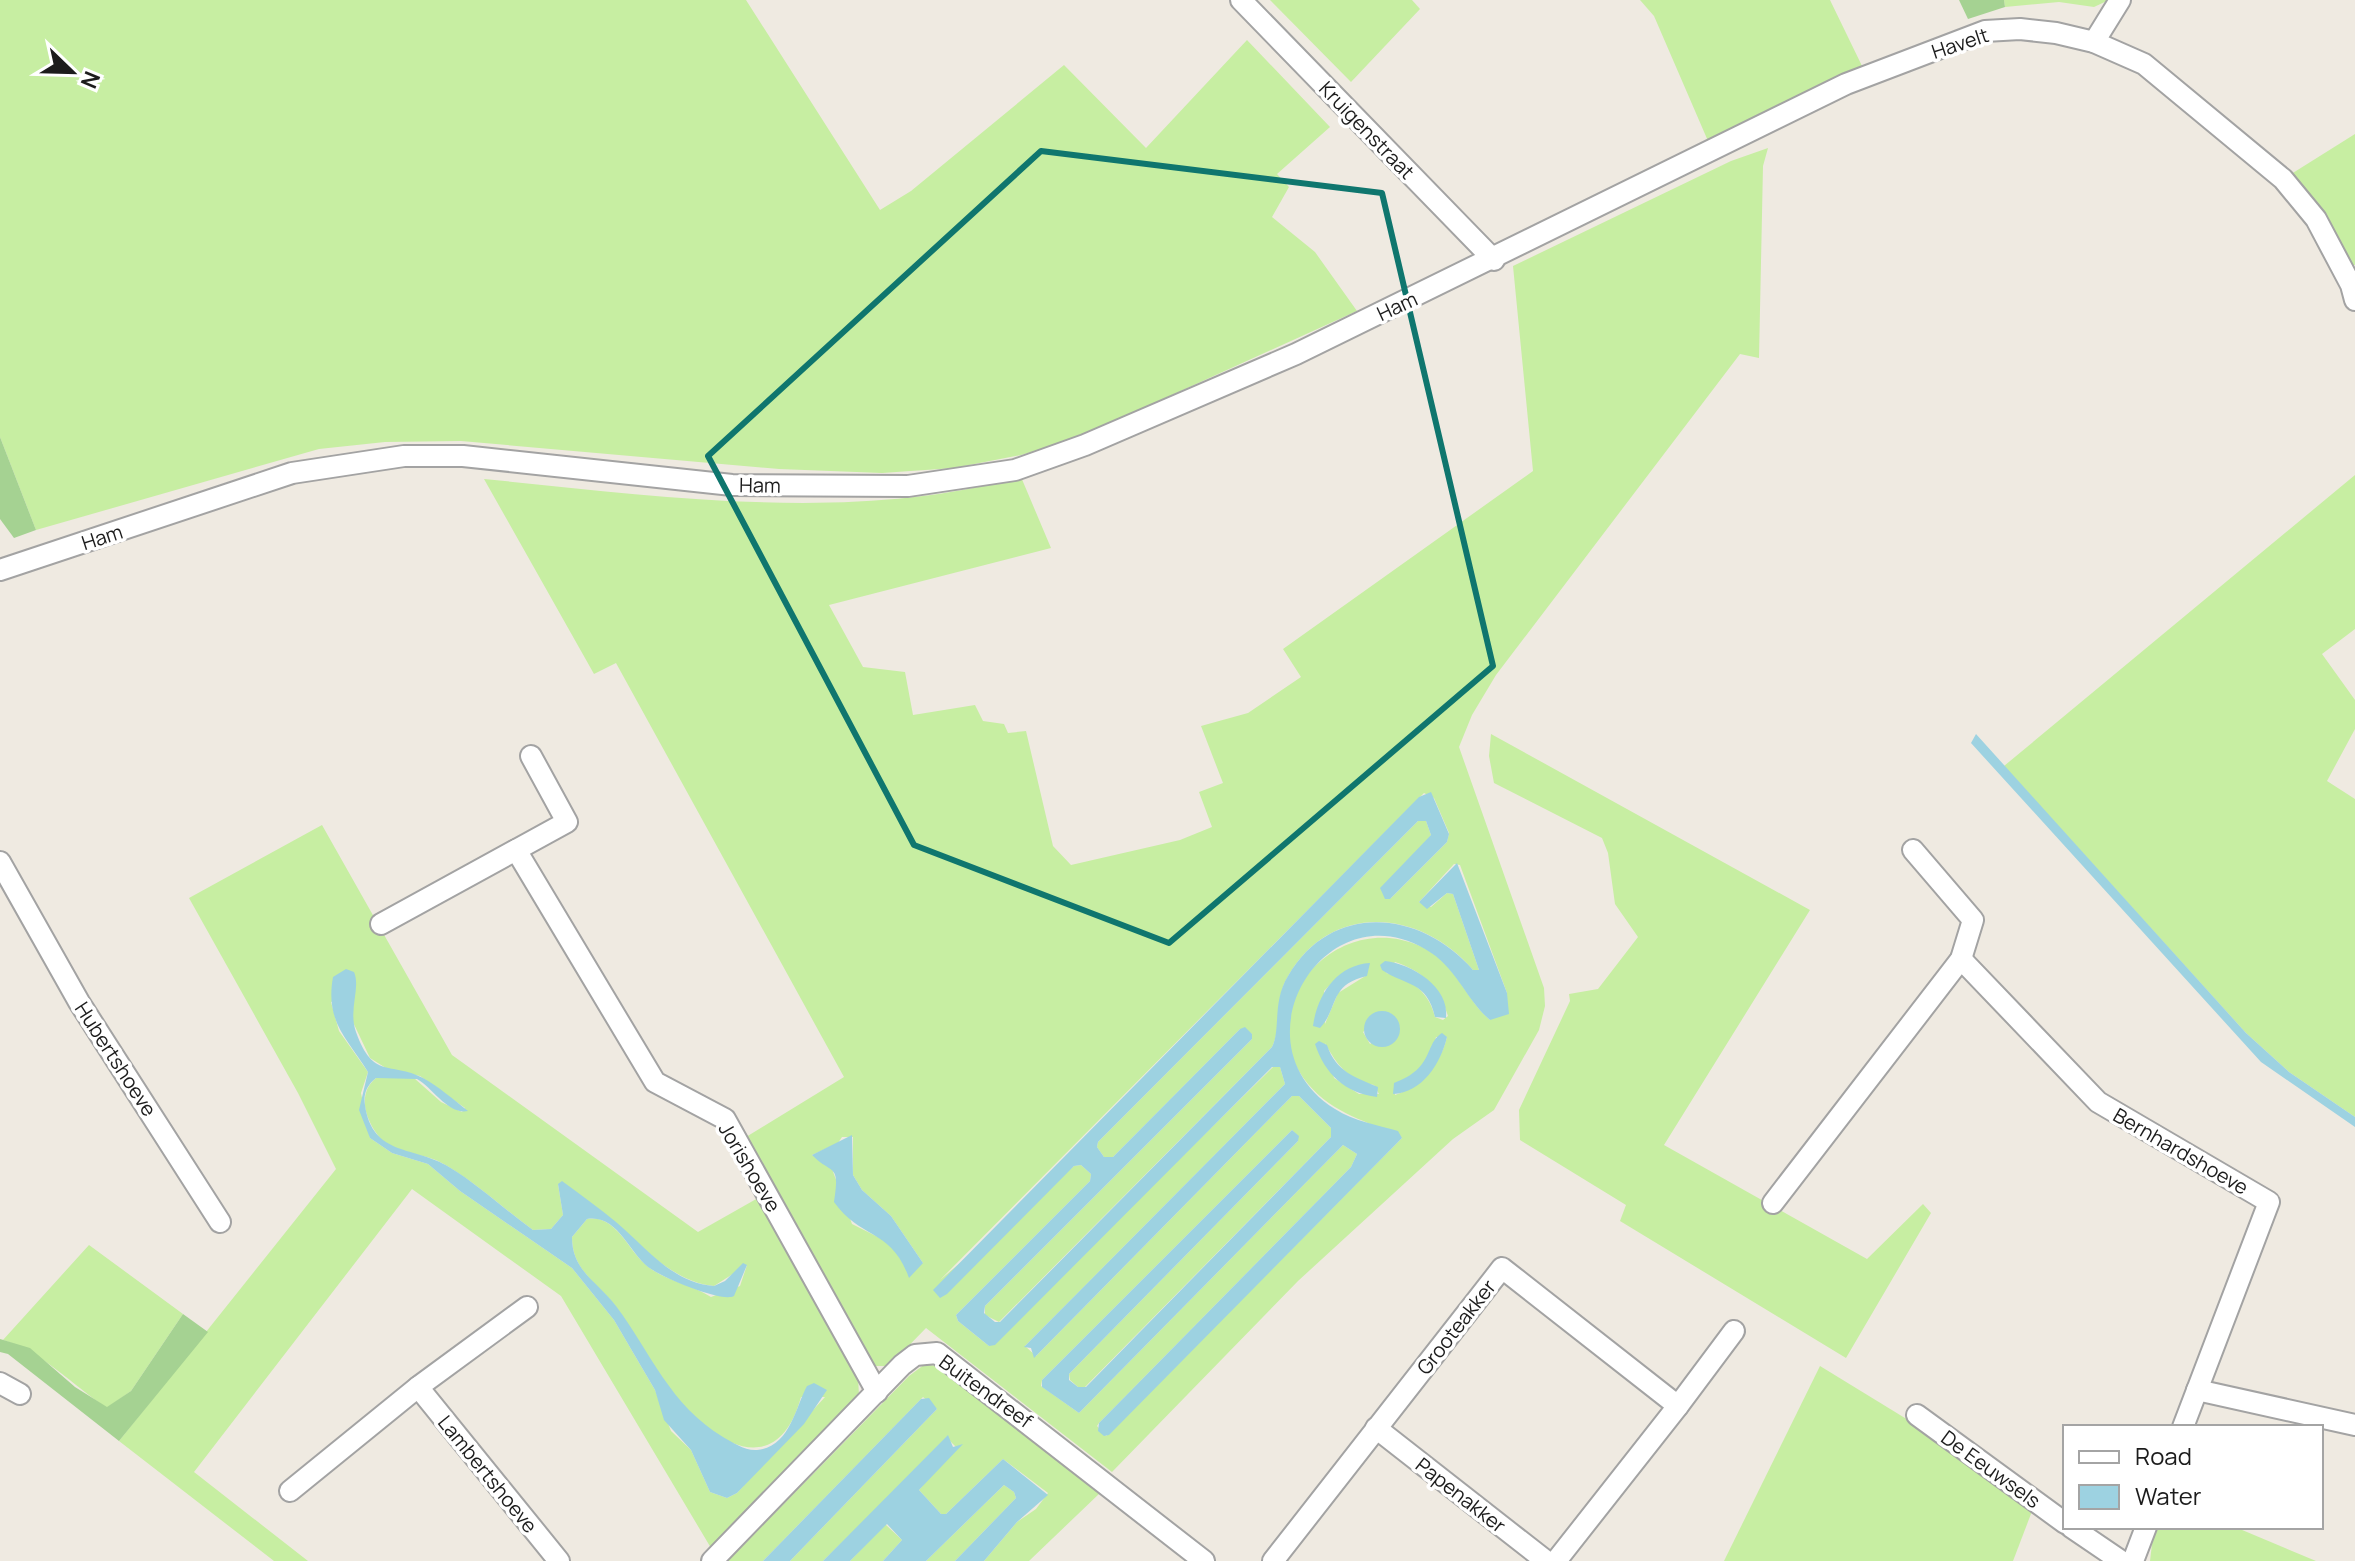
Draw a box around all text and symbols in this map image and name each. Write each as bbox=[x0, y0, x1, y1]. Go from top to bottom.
street label: Havelt bbox=[1928, 21, 1992, 65]
north arrow bbox=[32, 32, 112, 112]
text: N bbox=[74, 67, 107, 93]
street label: Kruigenstraat bbox=[1313, 75, 1421, 185]
street label: Ham bbox=[1372, 285, 1422, 327]
street label: Ham bbox=[739, 471, 781, 499]
street label: Ham bbox=[78, 518, 126, 556]
street label: Hubertshoeve bbox=[69, 997, 163, 1121]
street label: Bernhardshoeve bbox=[2108, 1101, 2254, 1201]
street label: Jorishoeve bbox=[713, 1117, 787, 1217]
street label: Grooteakker bbox=[1410, 1274, 1502, 1380]
street label: Buitendreef bbox=[934, 1348, 1038, 1434]
street label: Lambertshoeve bbox=[432, 1410, 544, 1538]
street label: De Eeuwsels bbox=[1936, 1424, 2046, 1514]
legend bbox=[2063, 1425, 2323, 1529]
text: Road bbox=[2135, 1439, 2192, 1472]
street label: Papenakker bbox=[1410, 1451, 1512, 1539]
text: Water bbox=[2135, 1479, 2202, 1512]

